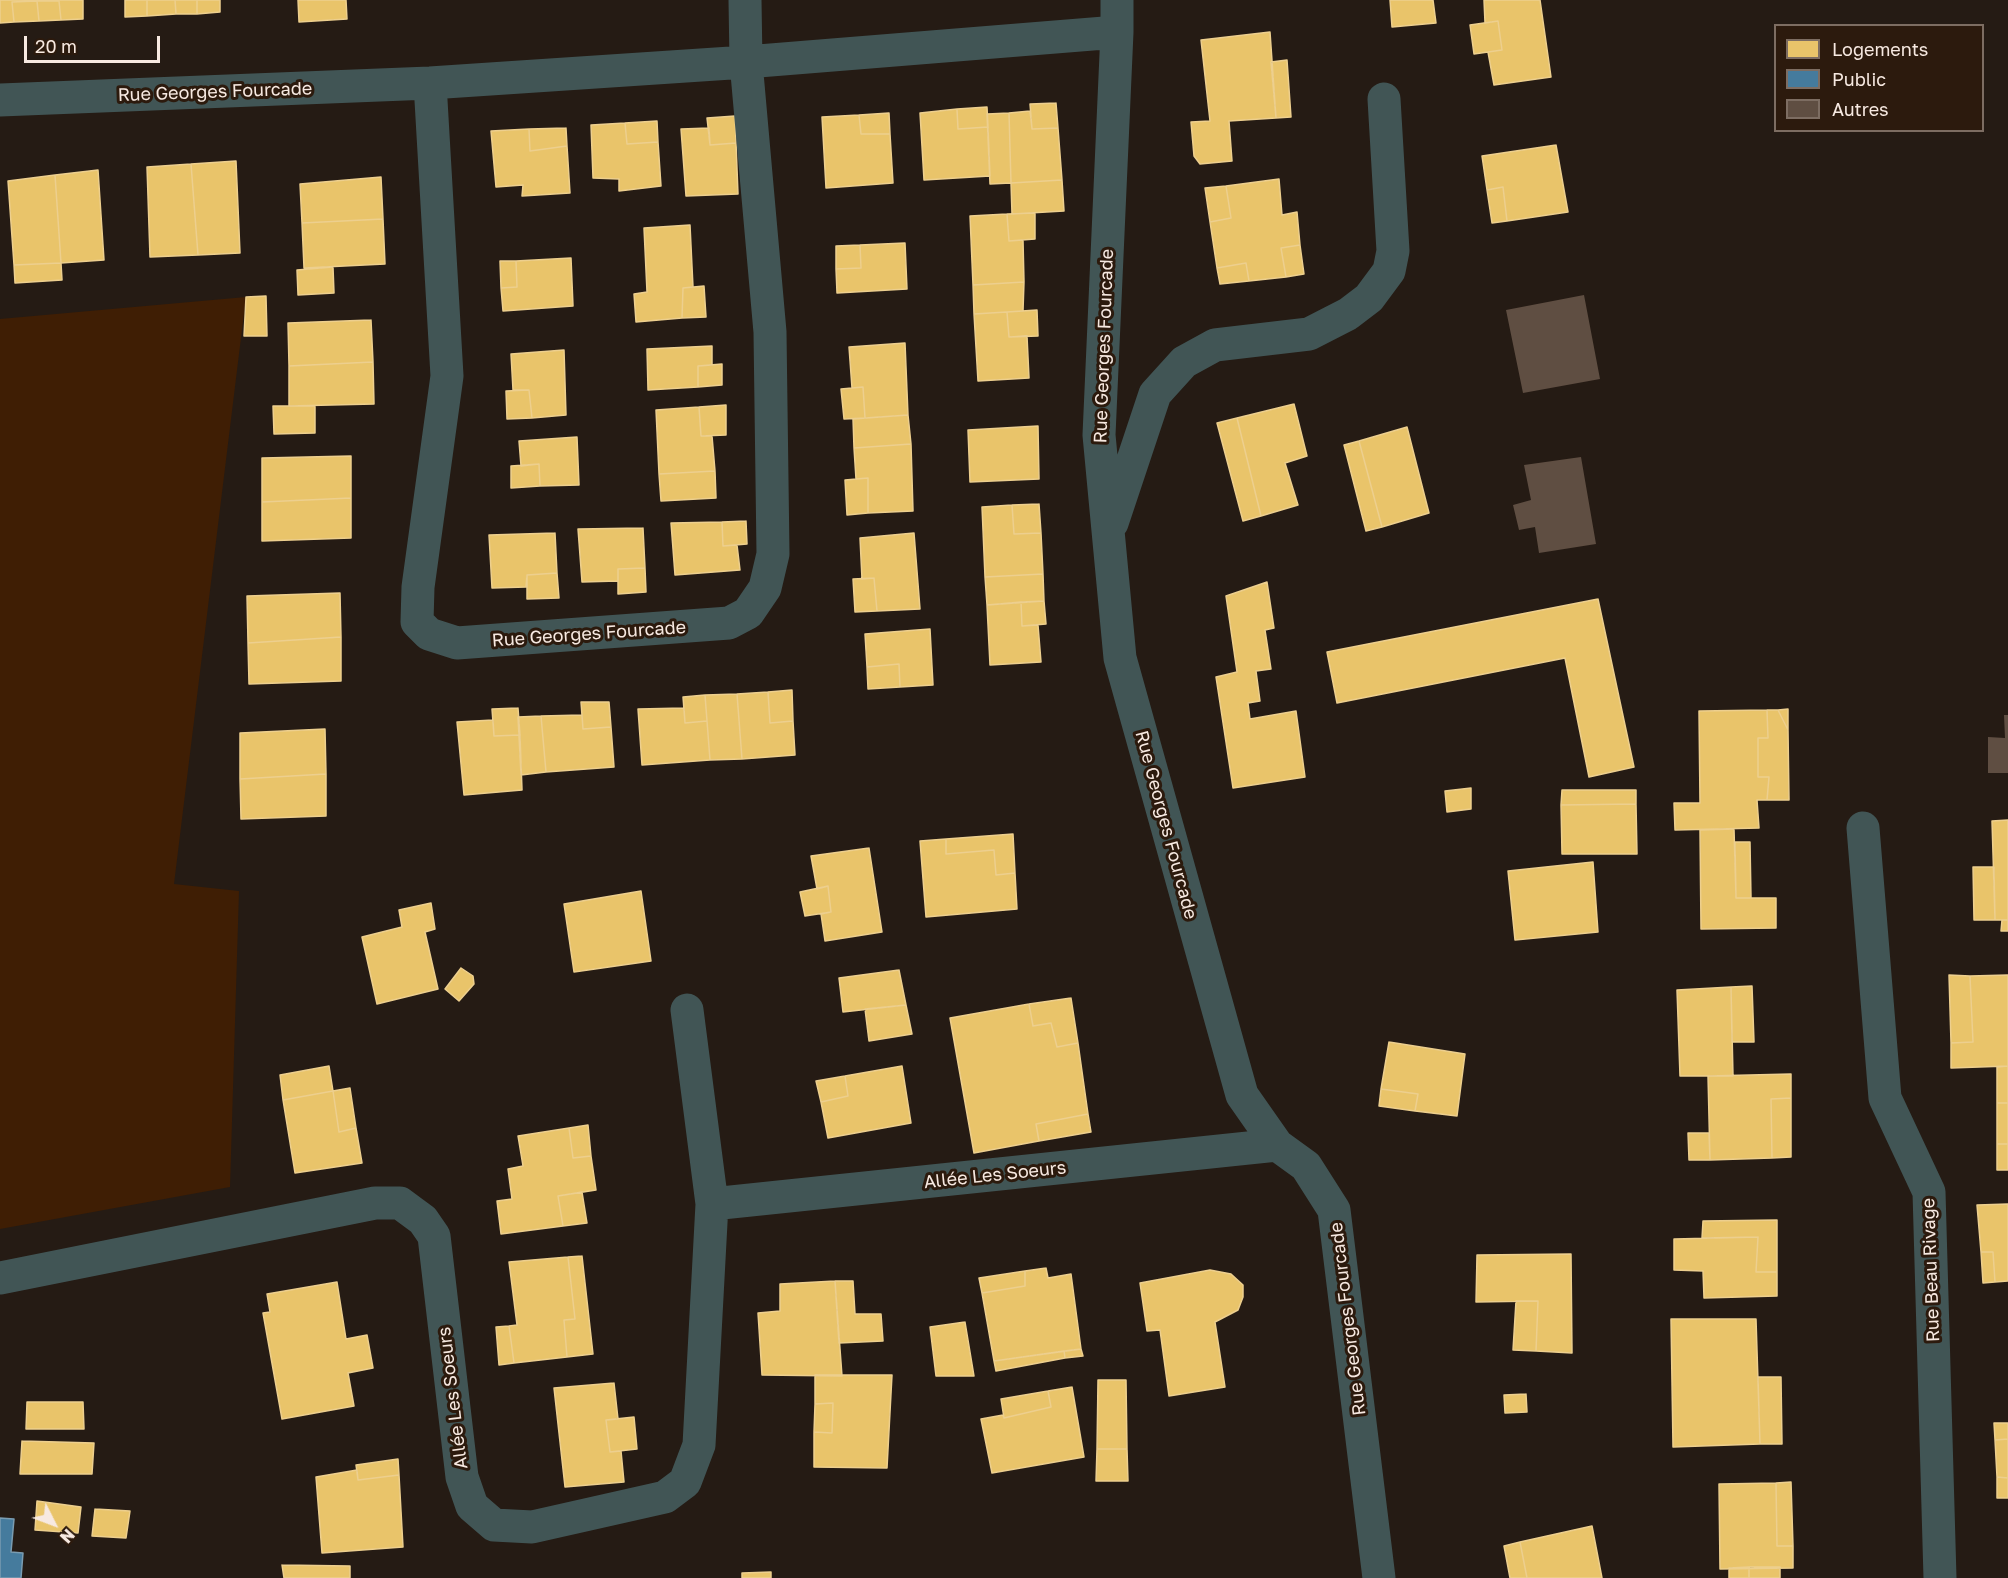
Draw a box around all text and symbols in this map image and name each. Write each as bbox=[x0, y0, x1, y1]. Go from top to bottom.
scale bar bbox=[27, 24, 164, 62]
legend bbox=[1774, 24, 1984, 132]
text: 20 m bbox=[35, 35, 77, 57]
text: Logements bbox=[1832, 38, 1928, 60]
text: Public bbox=[1832, 68, 1886, 90]
street label: Rue Georges Fourcade bbox=[117, 78, 313, 106]
text: Autres bbox=[1832, 98, 1889, 120]
street label: Rue Georges Fourcade bbox=[1090, 248, 1118, 444]
street label: Rue Georges Fourcade bbox=[491, 616, 687, 652]
street label: Rue Georges Fourcade bbox=[1130, 728, 1202, 922]
street label: Allée Les Soeurs bbox=[923, 1157, 1067, 1193]
street label: Rue Beau Rivage bbox=[1918, 1198, 1944, 1342]
street label: Rue Georges Fourcade bbox=[1325, 1221, 1371, 1417]
street label: Allée Les Soeurs bbox=[434, 1326, 472, 1470]
north arrow bbox=[24, 1494, 84, 1554]
text: N bbox=[56, 1525, 79, 1547]

